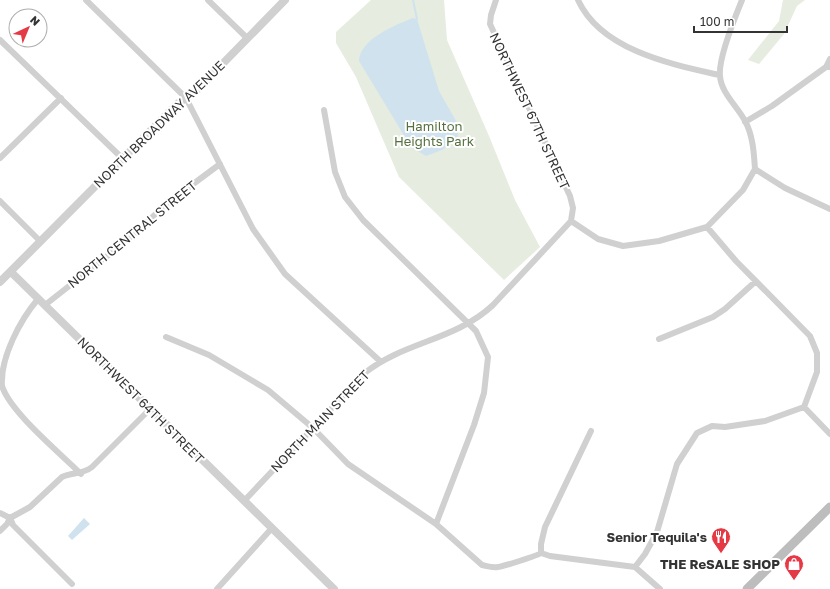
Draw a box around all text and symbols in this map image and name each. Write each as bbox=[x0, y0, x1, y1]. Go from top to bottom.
north arrow bbox=[8, 8, 48, 48]
scale bar bbox=[694, 8, 787, 34]
text: N bbox=[28, 13, 43, 28]
text: 100 m bbox=[700, 14, 734, 29]
street label: NORTHWEST 67TH STREET bbox=[487, 30, 573, 192]
street label: NORTH BROADWAY AVENUE bbox=[90, 57, 228, 191]
park label: Hamilton Heights Park bbox=[394, 118, 475, 149]
street label: NORTH CENTRAL STREET bbox=[64, 177, 200, 291]
street label: NORTHWEST 64TH STREET bbox=[74, 333, 208, 467]
street label: NORTH MAIN STREET bbox=[267, 367, 373, 475]
restaurant icon: Senior Tequila's bbox=[710, 526, 732, 554]
place label: Senior Tequila's bbox=[607, 529, 707, 545]
shop icon: THE ReSALE SHOP bbox=[783, 553, 805, 581]
place label: THE ReSALE SHOP bbox=[660, 556, 780, 572]

